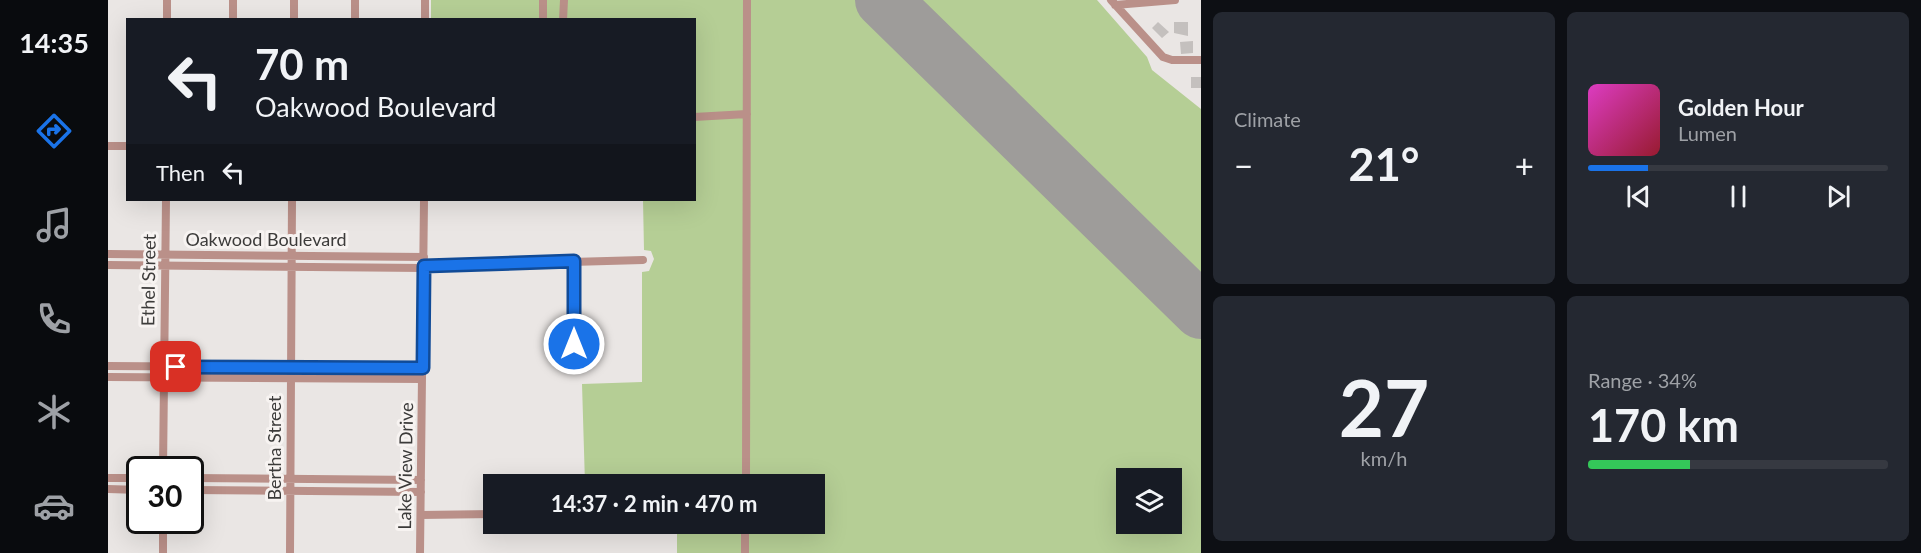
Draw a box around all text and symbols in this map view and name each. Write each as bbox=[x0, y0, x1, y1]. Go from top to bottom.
text: 14:35 bbox=[19, 26, 89, 59]
text: 70 m bbox=[255, 39, 349, 89]
icon: left bbox=[156, 42, 234, 120]
text: Oakwood Boulevard bbox=[255, 90, 497, 123]
text: Golden Hour bbox=[1678, 94, 1804, 121]
text: Climate bbox=[1234, 107, 1301, 131]
icon: directions bbox=[33, 110, 75, 152]
text: Lumen bbox=[1678, 121, 1737, 145]
text: 21° bbox=[1349, 137, 1419, 191]
text: − bbox=[1234, 145, 1253, 185]
text: + bbox=[1515, 145, 1534, 185]
icon: left bbox=[217, 156, 250, 189]
text: Then bbox=[156, 159, 205, 186]
icon: previous bbox=[1622, 180, 1655, 213]
icon: pause bbox=[1722, 180, 1755, 213]
icon: next bbox=[1822, 180, 1855, 213]
icon: music bbox=[33, 204, 75, 246]
street label: Oakwood Boulevard bbox=[186, 228, 347, 250]
street label: Ethel Street bbox=[136, 233, 160, 326]
icon: phone bbox=[33, 298, 75, 340]
position arrow bbox=[542, 312, 606, 376]
pin bbox=[150, 341, 201, 392]
icon: arrive bbox=[159, 350, 192, 383]
text: 27 bbox=[1339, 360, 1429, 454]
text: Range · 34% bbox=[1588, 368, 1697, 392]
icon: climate bbox=[33, 391, 75, 433]
street label: Bertha Street bbox=[263, 395, 285, 501]
text: 170 km bbox=[1588, 398, 1739, 452]
street label: Lake View Drive bbox=[393, 402, 417, 530]
text: km/h bbox=[1361, 446, 1407, 470]
speed limit sign: 30 bbox=[126, 456, 204, 534]
map controls bbox=[1116, 468, 1182, 534]
button: layers bbox=[1116, 468, 1182, 534]
icon: car bbox=[33, 485, 75, 527]
text: 14:37 · 2 min · 470 m bbox=[551, 490, 757, 517]

